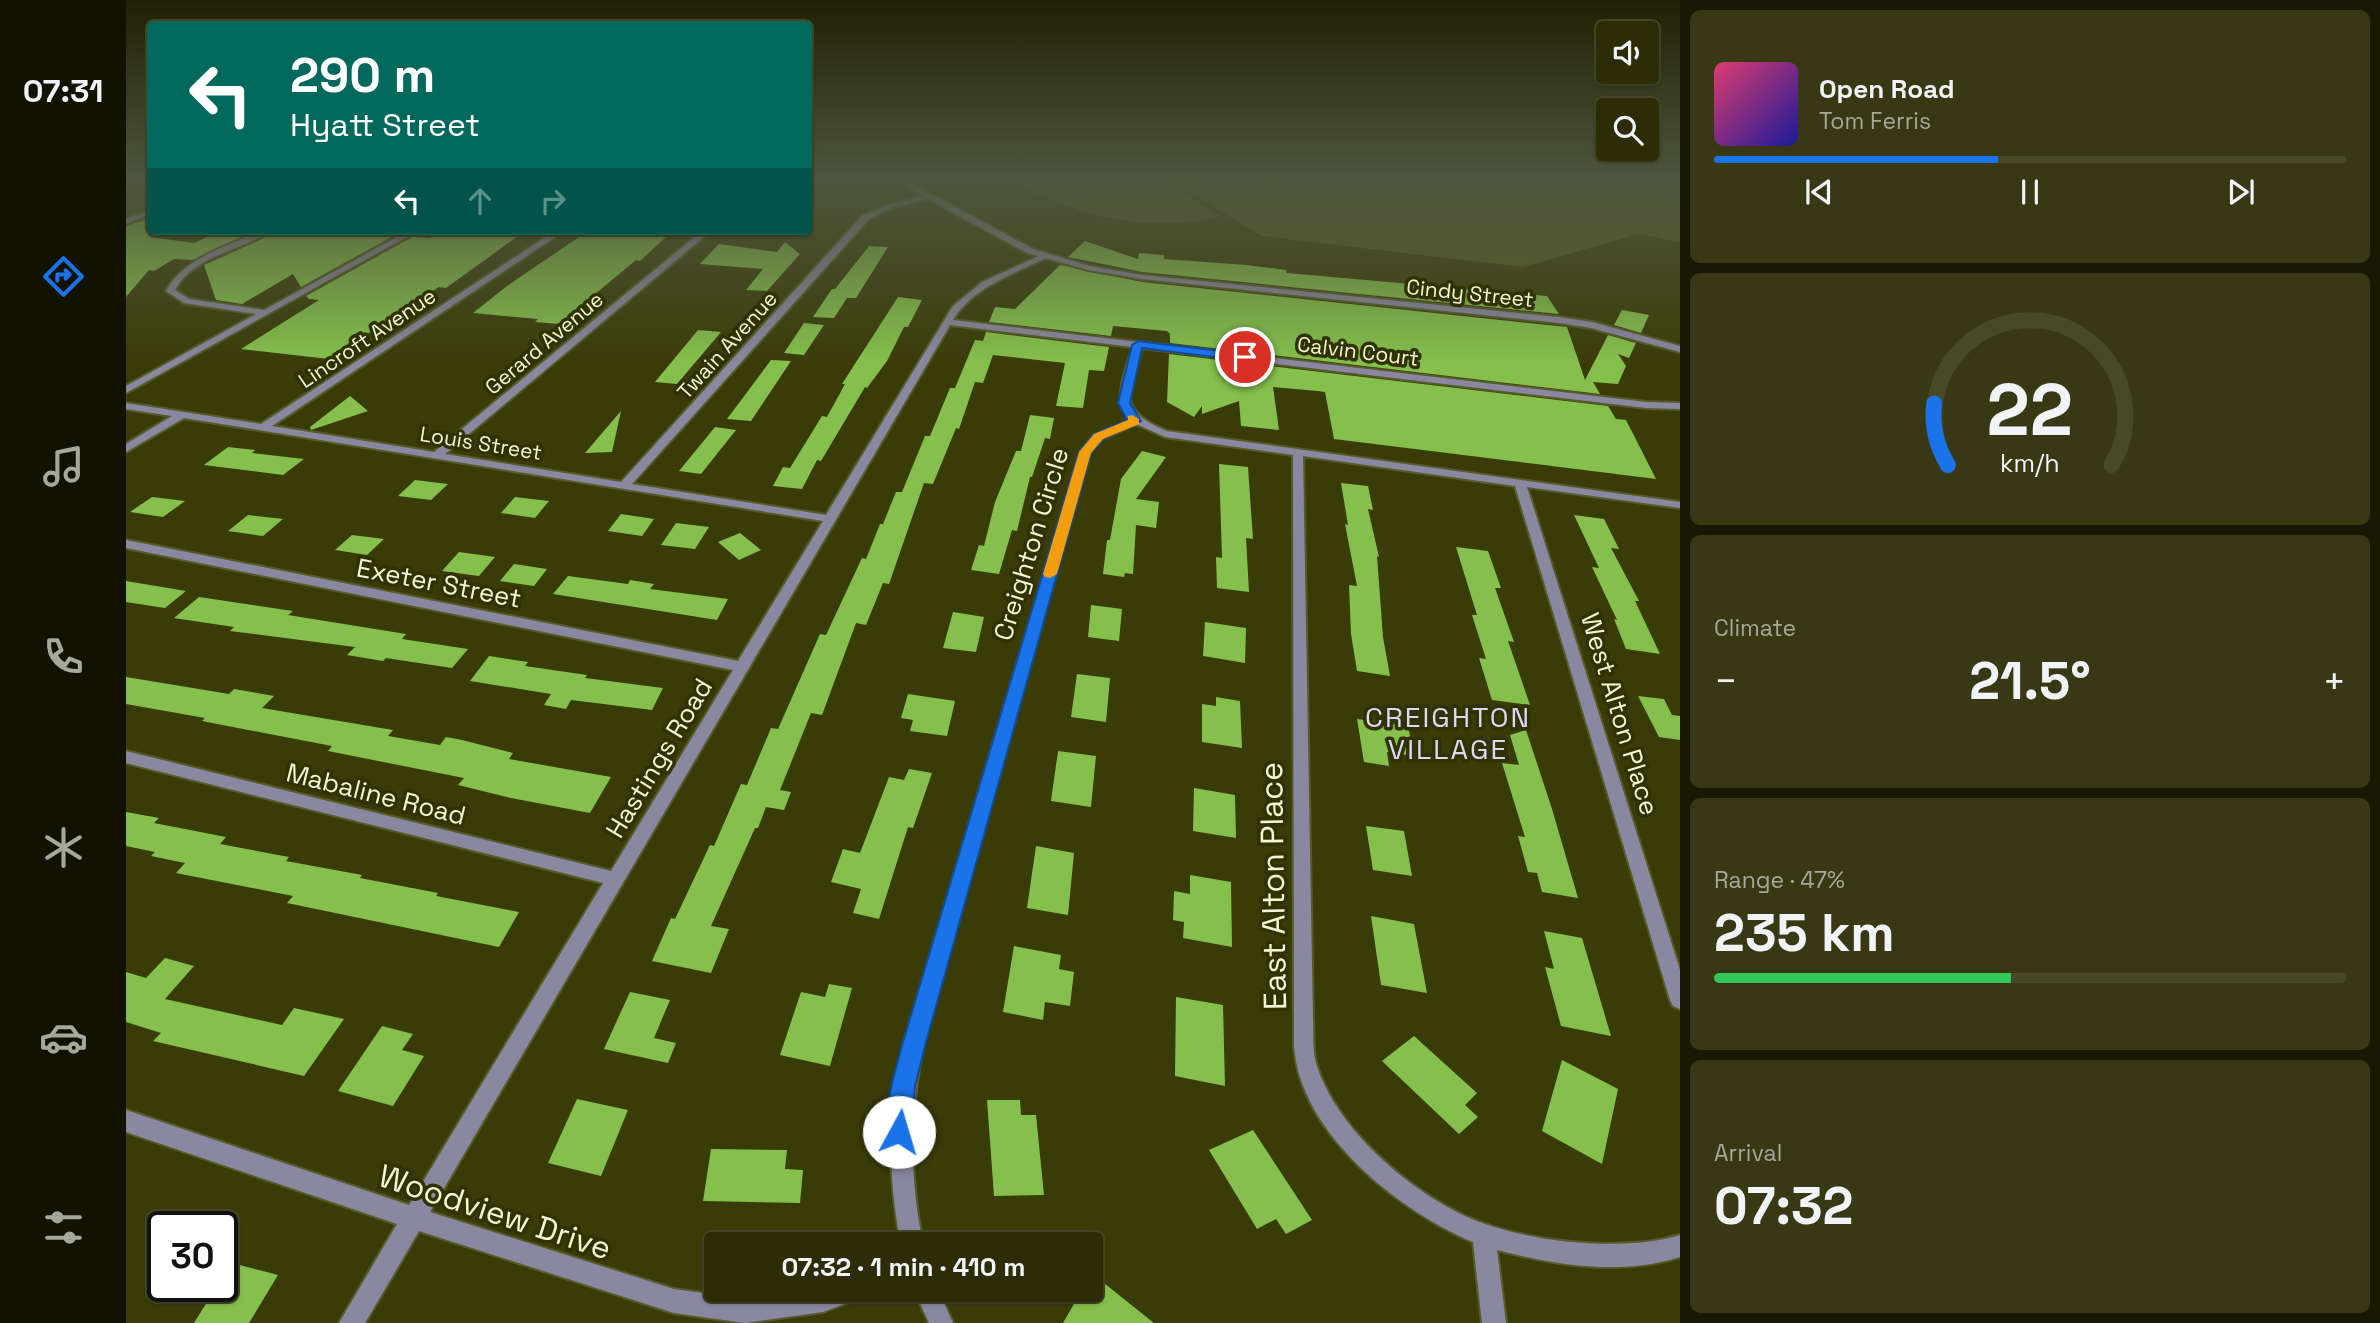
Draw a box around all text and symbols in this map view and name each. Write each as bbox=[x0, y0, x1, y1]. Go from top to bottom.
map controls bbox=[1596, 21, 1659, 161]
button: sound bbox=[1596, 21, 1659, 84]
text: 290 m bbox=[290, 44, 435, 106]
icon: left bbox=[175, 49, 266, 140]
text: 07:31 bbox=[23, 71, 103, 111]
text: Open Road bbox=[1819, 72, 1955, 106]
button: search bbox=[1596, 98, 1659, 161]
text: Hyatt Street bbox=[290, 105, 480, 145]
text: Tom Ferris bbox=[1819, 106, 1931, 136]
icon: previous bbox=[1800, 173, 1838, 211]
icon: pause bbox=[2011, 173, 2049, 211]
icon: next bbox=[2222, 173, 2260, 211]
icon: left bbox=[388, 182, 426, 220]
icon: ahead bbox=[461, 182, 499, 220]
icon: right bbox=[534, 182, 572, 220]
icon: directions bbox=[39, 252, 88, 301]
street label: Cindy Street bbox=[1405, 273, 1535, 313]
street label: Lincroft Avenue bbox=[293, 282, 441, 394]
street label: Twain Avenue bbox=[671, 285, 783, 405]
street label: Gerard Avenue bbox=[479, 286, 609, 400]
pin bbox=[1215, 327, 1275, 387]
street label: Calvin Court bbox=[1296, 330, 1420, 372]
icon: arrive bbox=[1226, 338, 1264, 376]
text: 22 bbox=[1987, 363, 2073, 456]
street label: Louis Street bbox=[418, 420, 544, 466]
icon: music bbox=[39, 442, 88, 491]
street label: Creighton Circle bbox=[986, 443, 1076, 645]
text: km/h bbox=[2000, 447, 2060, 479]
street label: Exeter Street bbox=[354, 550, 524, 616]
street label: West Alton Place bbox=[1573, 609, 1667, 819]
text: Climate bbox=[1714, 613, 1796, 643]
icon: phone bbox=[39, 632, 88, 681]
text: 21.5° bbox=[1969, 648, 2091, 714]
text: − bbox=[1714, 657, 1738, 705]
text: + bbox=[2322, 657, 2346, 705]
street label: Hastings Road bbox=[598, 672, 720, 844]
district label: CREIGHTON VILLAGE bbox=[1365, 699, 1531, 767]
street label: Mabaline Road bbox=[283, 755, 469, 833]
street label: East Alton Place bbox=[1251, 762, 1295, 1010]
icon: climate bbox=[39, 823, 88, 872]
text: Range · 47% bbox=[1714, 865, 1845, 895]
text: 235 km bbox=[1714, 900, 1895, 966]
icon: car bbox=[39, 1013, 88, 1062]
position arrow bbox=[862, 1095, 936, 1169]
text: Arrival bbox=[1714, 1138, 1782, 1168]
street label: Woodview Drive bbox=[374, 1156, 616, 1268]
text: 07:32 bbox=[1714, 1173, 1853, 1239]
icon: filters bbox=[39, 1203, 88, 1252]
speed limit sign: 30 bbox=[147, 1211, 238, 1302]
text: 07:32 · 1 min · 410 m bbox=[782, 1250, 1025, 1284]

